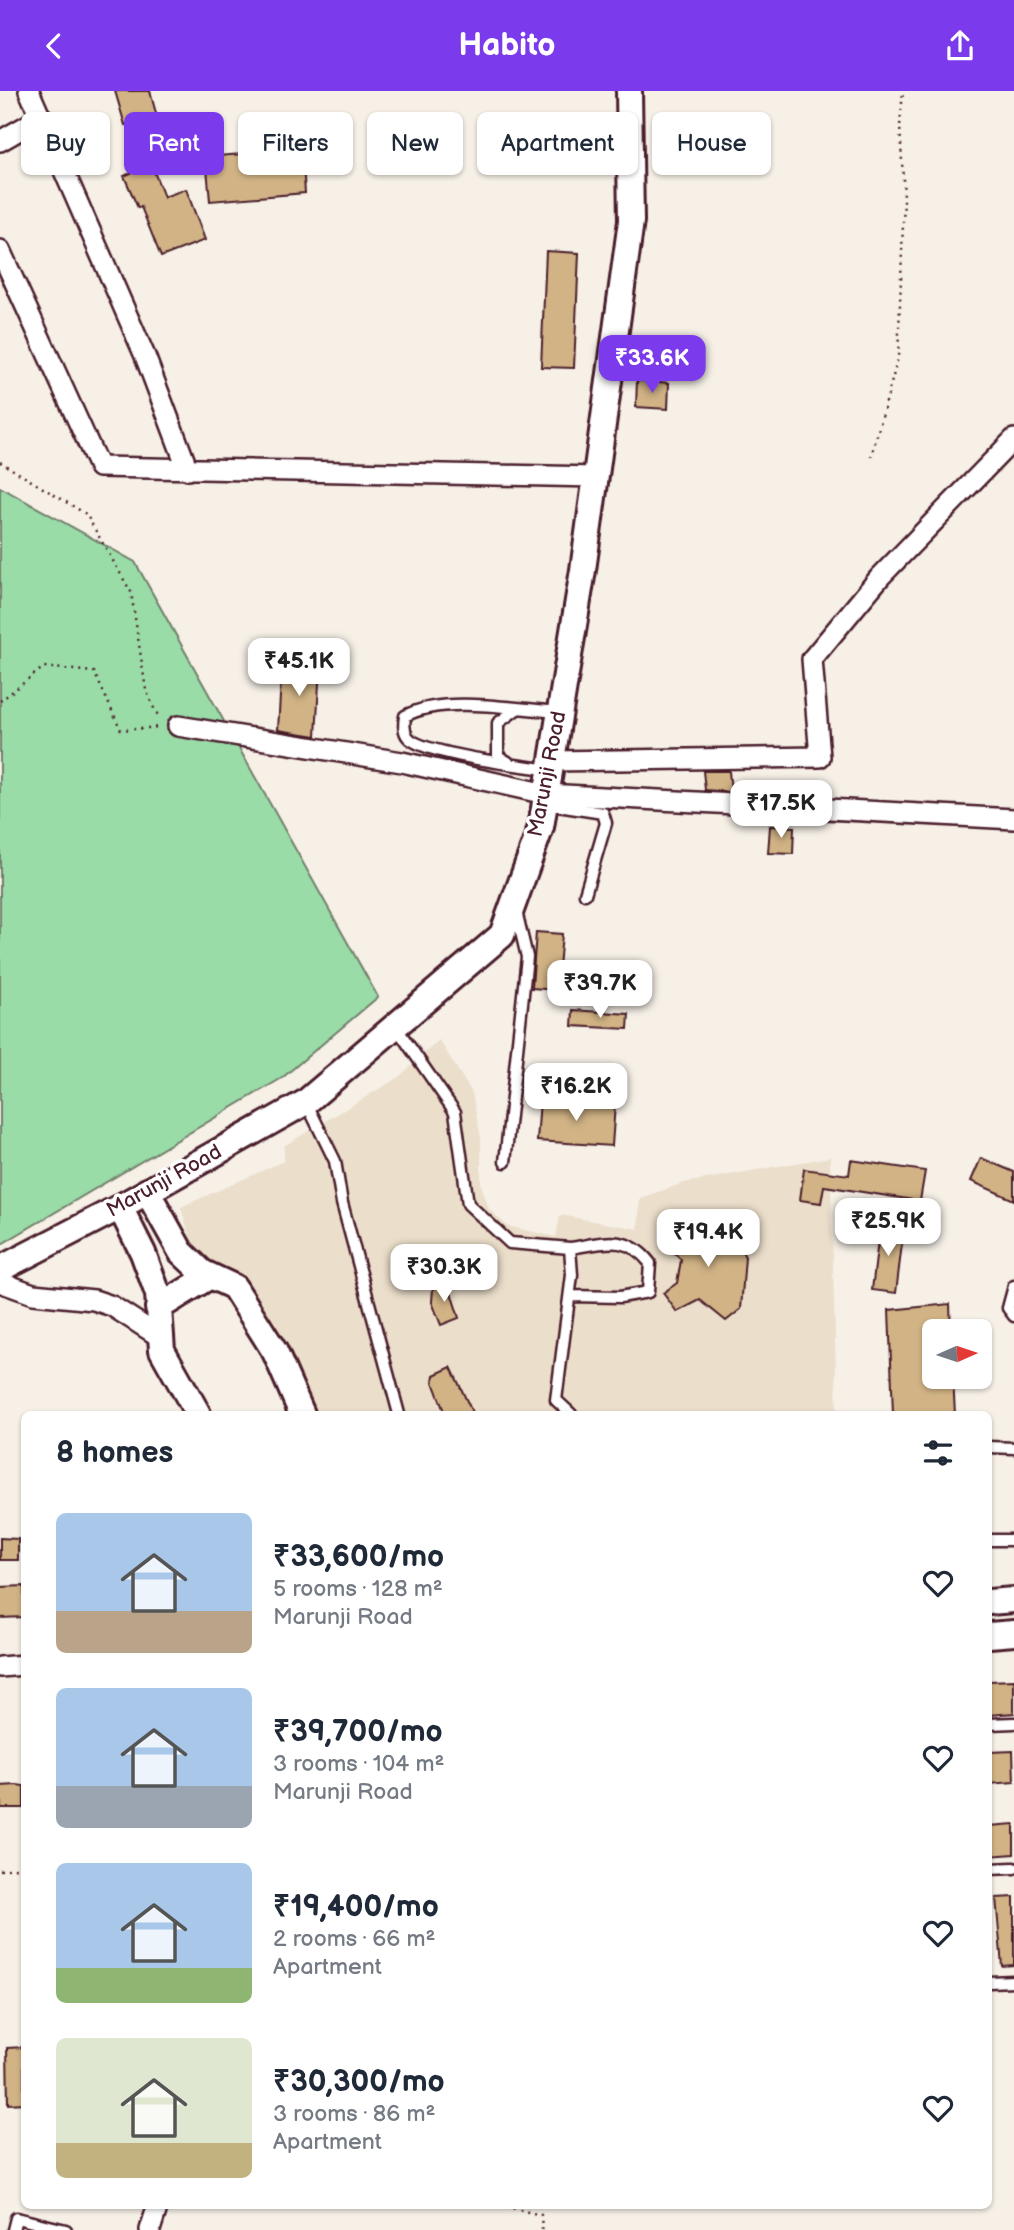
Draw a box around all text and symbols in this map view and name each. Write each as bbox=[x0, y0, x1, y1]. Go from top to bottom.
text: Habito bbox=[458, 26, 556, 65]
icon: back bbox=[35, 27, 73, 65]
icon: share bbox=[941, 27, 979, 65]
chip: Buy bbox=[21, 112, 110, 175]
chip: Rent bbox=[124, 112, 224, 175]
chip: Filters bbox=[238, 112, 353, 175]
chip: New bbox=[367, 112, 463, 175]
chip: Apartment bbox=[477, 112, 638, 175]
chip: House bbox=[652, 112, 771, 175]
pin: ₹33.6K bbox=[595, 335, 709, 395]
text: ₹33.6K bbox=[615, 344, 689, 372]
pin: ₹45.1K bbox=[242, 639, 356, 698]
text: ₹45.1K bbox=[264, 647, 334, 675]
street label: Marunji Road bbox=[523, 709, 571, 839]
pin: ₹17.5K bbox=[724, 781, 838, 840]
text: ₹17.5K bbox=[746, 789, 816, 817]
pin: ₹39.7K bbox=[543, 961, 657, 1020]
text: ₹39.7K bbox=[563, 969, 637, 997]
pin: ₹16.2K bbox=[519, 1063, 633, 1123]
text: ₹16.2K bbox=[540, 1072, 612, 1100]
street label: Marunji Road bbox=[102, 1139, 226, 1223]
pin: ₹25.9K bbox=[831, 1199, 945, 1258]
text: ₹25.9K bbox=[851, 1207, 925, 1235]
pin: ₹19.4K bbox=[651, 1209, 765, 1269]
text: ₹19.4K bbox=[673, 1218, 743, 1246]
pin: ₹30.3K bbox=[387, 1245, 501, 1304]
text: ₹30.3K bbox=[406, 1253, 482, 1281]
north arrow bbox=[922, 1319, 992, 1389]
map controls bbox=[922, 1319, 992, 1389]
icon: filters bbox=[919, 1434, 957, 1472]
text: 8 homes bbox=[56, 1435, 173, 1471]
text: ₹33,600/mo bbox=[273, 1539, 444, 1575]
icon: home bbox=[112, 1541, 196, 1625]
icon: heart bbox=[919, 1564, 957, 1602]
text: 5 rooms · 128 m² bbox=[273, 1575, 443, 1603]
text: Marunji Road bbox=[273, 1603, 413, 1631]
text: ₹39,700/mo bbox=[273, 1714, 443, 1750]
icon: home bbox=[112, 1716, 196, 1800]
icon: heart bbox=[919, 1739, 957, 1777]
text: 3 rooms · 104 m² bbox=[273, 1750, 444, 1778]
text: Marunji Road bbox=[273, 1778, 413, 1806]
text: ₹19,400/mo bbox=[273, 1889, 439, 1925]
icon: home bbox=[112, 1891, 196, 1975]
icon: heart bbox=[919, 1914, 957, 1952]
text: 2 rooms · 66 m² bbox=[273, 1925, 435, 1953]
text: Apartment bbox=[273, 1953, 382, 1981]
text: ₹30,300/mo bbox=[273, 2064, 445, 2100]
icon: home bbox=[112, 2066, 196, 2150]
icon: heart bbox=[919, 2089, 957, 2127]
text: 3 rooms · 86 m² bbox=[273, 2100, 435, 2128]
text: Apartment bbox=[273, 2128, 382, 2156]

